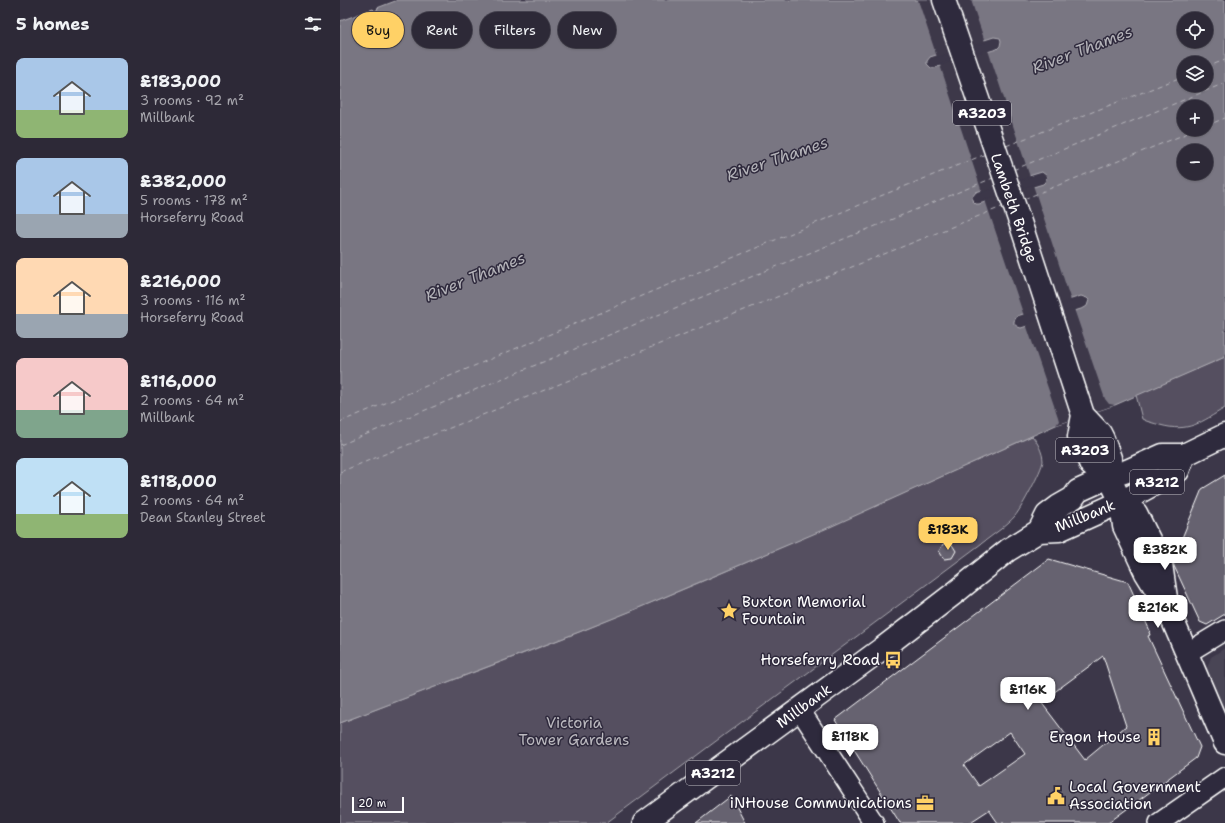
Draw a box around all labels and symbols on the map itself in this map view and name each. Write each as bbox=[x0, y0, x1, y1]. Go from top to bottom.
water label: River Thames bbox=[1029, 21, 1135, 78]
road number: A3203 bbox=[953, 101, 1011, 125]
water label: River Thames bbox=[724, 131, 831, 186]
street label: Lambeth Bridge bbox=[986, 151, 1042, 265]
water label: River Thames bbox=[422, 247, 528, 306]
road number: A3203 bbox=[1056, 438, 1114, 462]
road number: A3212 bbox=[1130, 470, 1184, 494]
street label: Millbank bbox=[1052, 495, 1118, 537]
pin: £183K bbox=[920, 517, 976, 551]
pin: £382K bbox=[1137, 537, 1193, 571]
place label: Buxton Memorial Fountain bbox=[742, 592, 866, 629]
pin: £216K bbox=[1130, 595, 1186, 629]
place icon: Buxton Memorial Fountain bbox=[719, 601, 739, 621]
place label: Horseferry Road bbox=[760, 650, 880, 670]
bus stop icon: Horseferry Road bbox=[883, 650, 903, 670]
pin: £116K bbox=[1000, 677, 1056, 711]
street label: Millbank bbox=[772, 679, 836, 733]
park label: Victoria Tower Gardens bbox=[519, 713, 629, 750]
pin: £118K bbox=[822, 724, 878, 758]
place label: Ergon House bbox=[1049, 727, 1141, 747]
building icon: Ergon House bbox=[1144, 727, 1164, 747]
road number: A3212 bbox=[686, 761, 740, 785]
place label: Local Government Association bbox=[1069, 777, 1201, 814]
public building icon: Local Government Association bbox=[1046, 786, 1066, 806]
place label: iNHouse Communications bbox=[730, 793, 912, 813]
office icon: iNHouse Communications bbox=[915, 793, 935, 813]
scale bar bbox=[352, 795, 404, 814]

